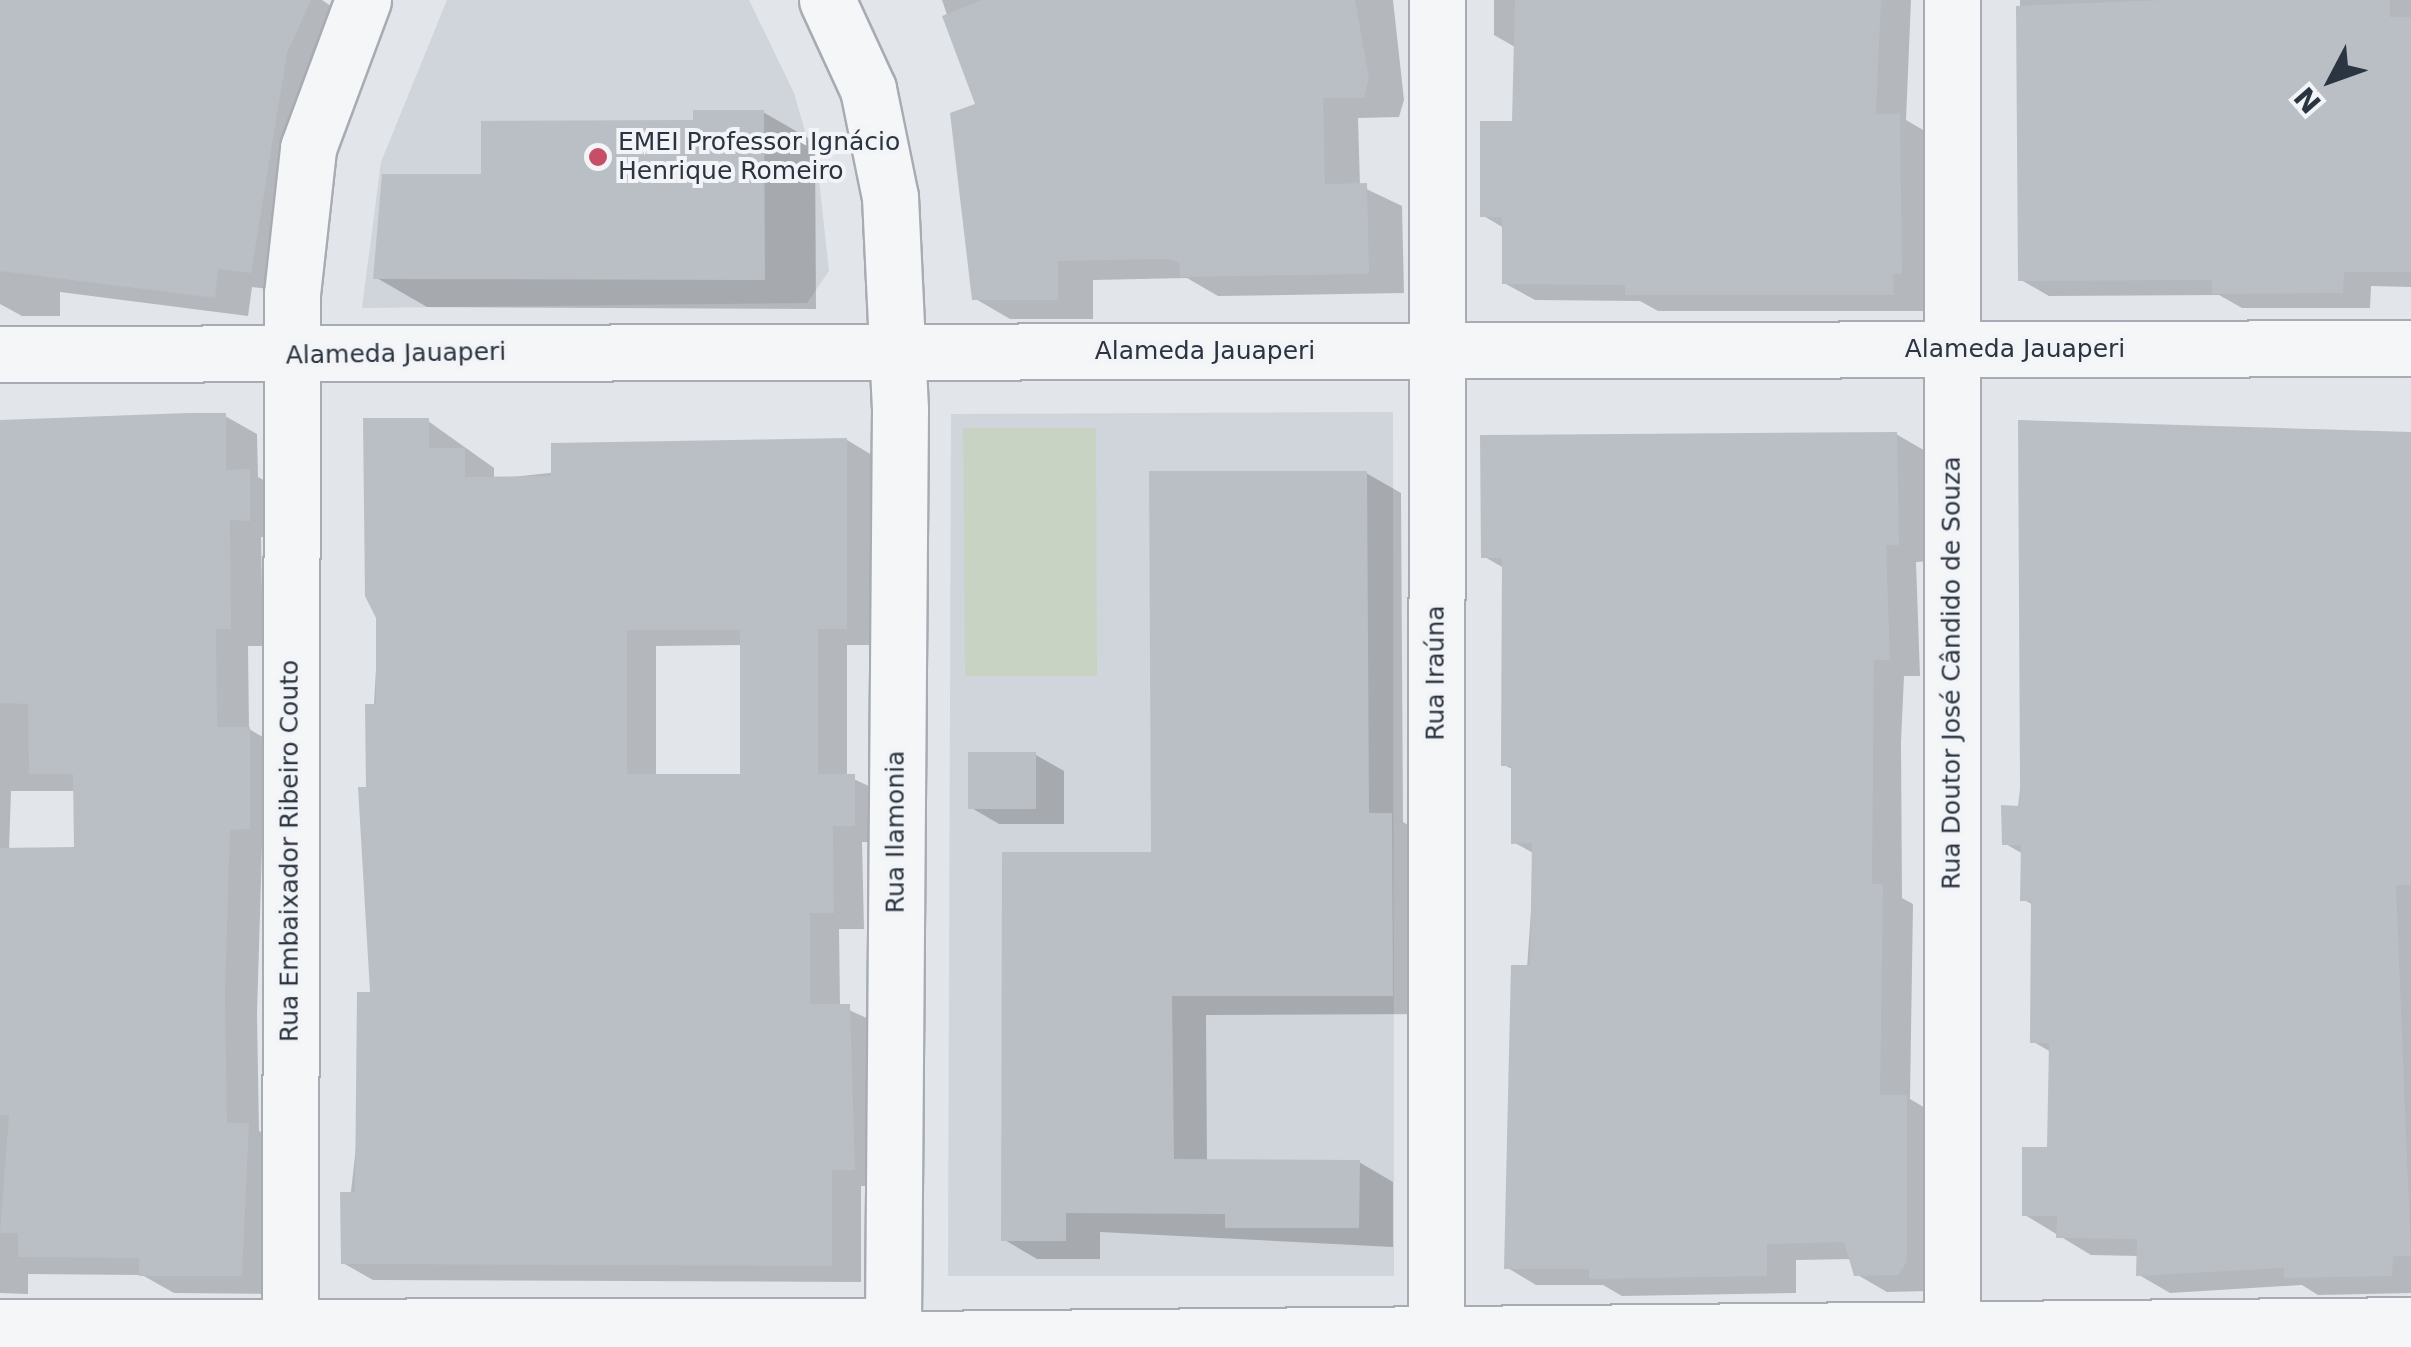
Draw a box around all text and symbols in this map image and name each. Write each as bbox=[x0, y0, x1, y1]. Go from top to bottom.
north arrow bbox=[2281, 30, 2381, 130]
text: N bbox=[2288, 80, 2328, 120]
place label: EMEI Professor Ignácio Henrique Romeiro bbox=[618, 128, 900, 187]
marker: EMEI Professor Ignácio Henrique Romeiro bbox=[587, 146, 609, 168]
street label: Alameda Jauaperi bbox=[1905, 334, 2125, 364]
street label: Alameda Jauaperi bbox=[1095, 336, 1315, 366]
street label: Alameda Jauaperi bbox=[285, 337, 507, 371]
street label: Rua Doutor José Cândido de Souza bbox=[1937, 456, 1967, 890]
street label: Rua Iraúna bbox=[1421, 605, 1451, 741]
street label: Rua Embaixador Ribeiro Couto bbox=[275, 660, 305, 1042]
street label: Rua Ilamonia bbox=[881, 751, 911, 913]

